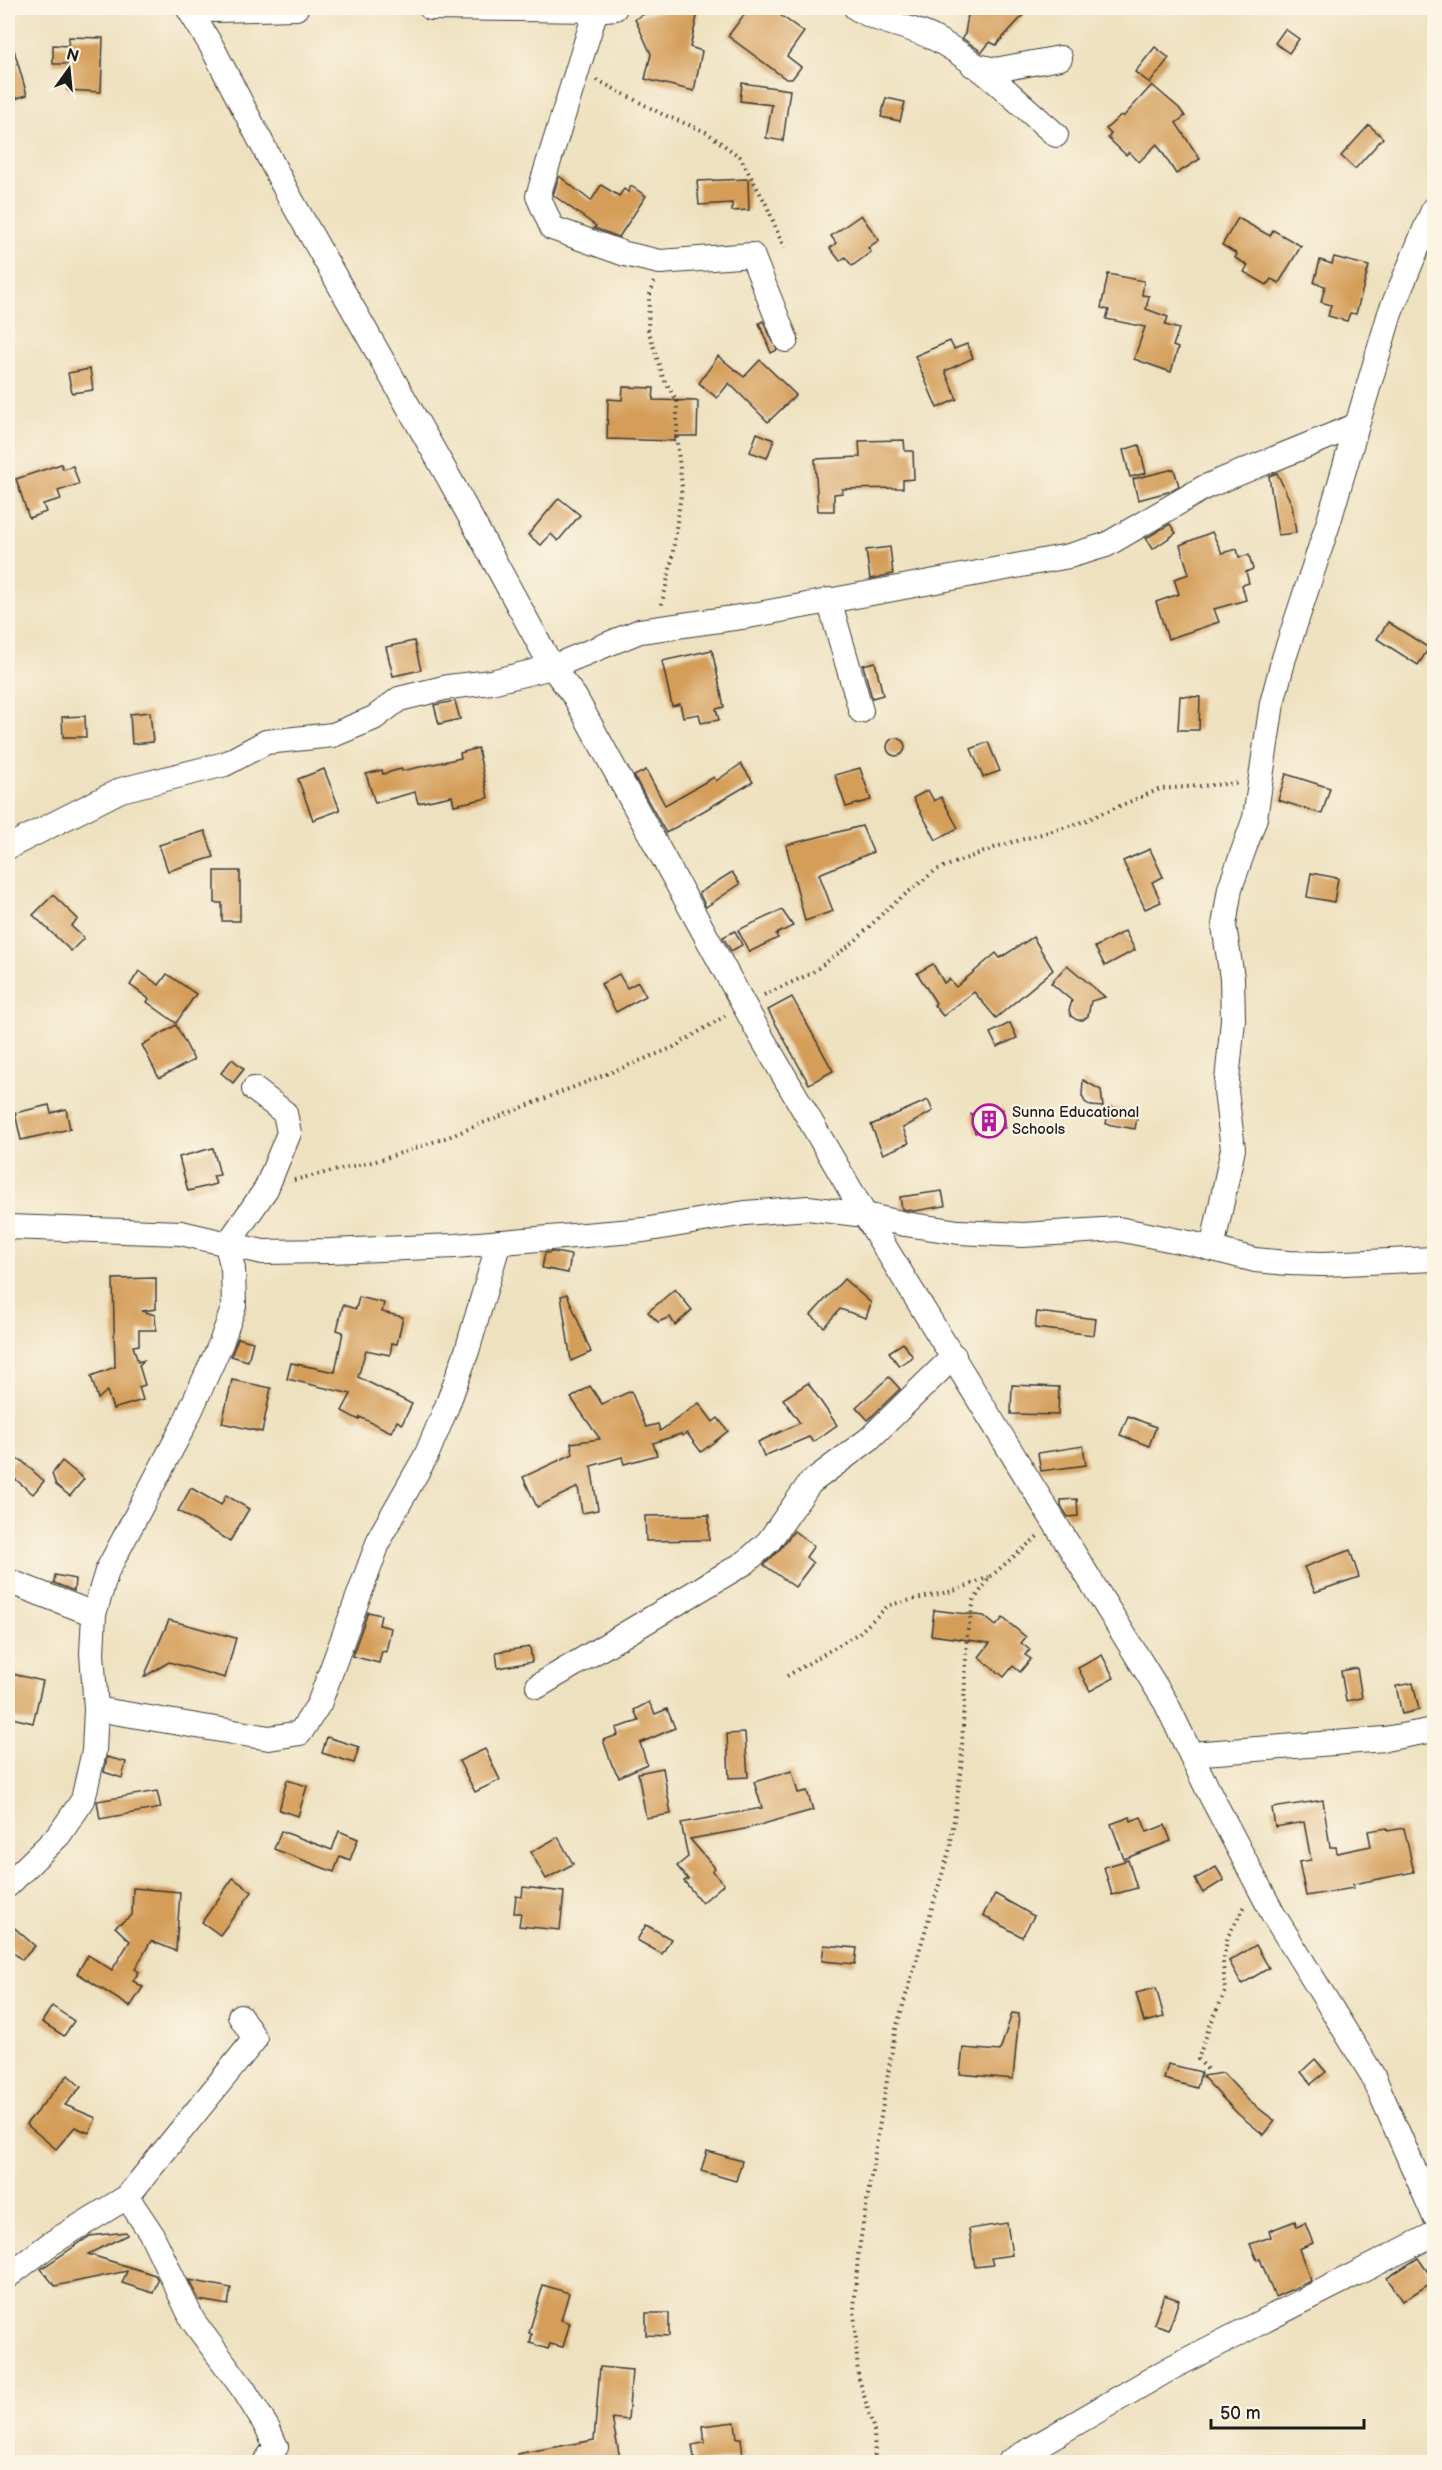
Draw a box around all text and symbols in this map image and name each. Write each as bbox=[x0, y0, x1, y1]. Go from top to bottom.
north arrow bbox=[39, 39, 99, 99]
text: N bbox=[64, 45, 81, 67]
building icon: Sunna Educational Schools bbox=[971, 1103, 1007, 1139]
place label: Sunna Educational Schools bbox=[1012, 1103, 1139, 1139]
scale bar bbox=[1211, 2392, 1364, 2430]
text: 50 m bbox=[1220, 2403, 1261, 2424]

